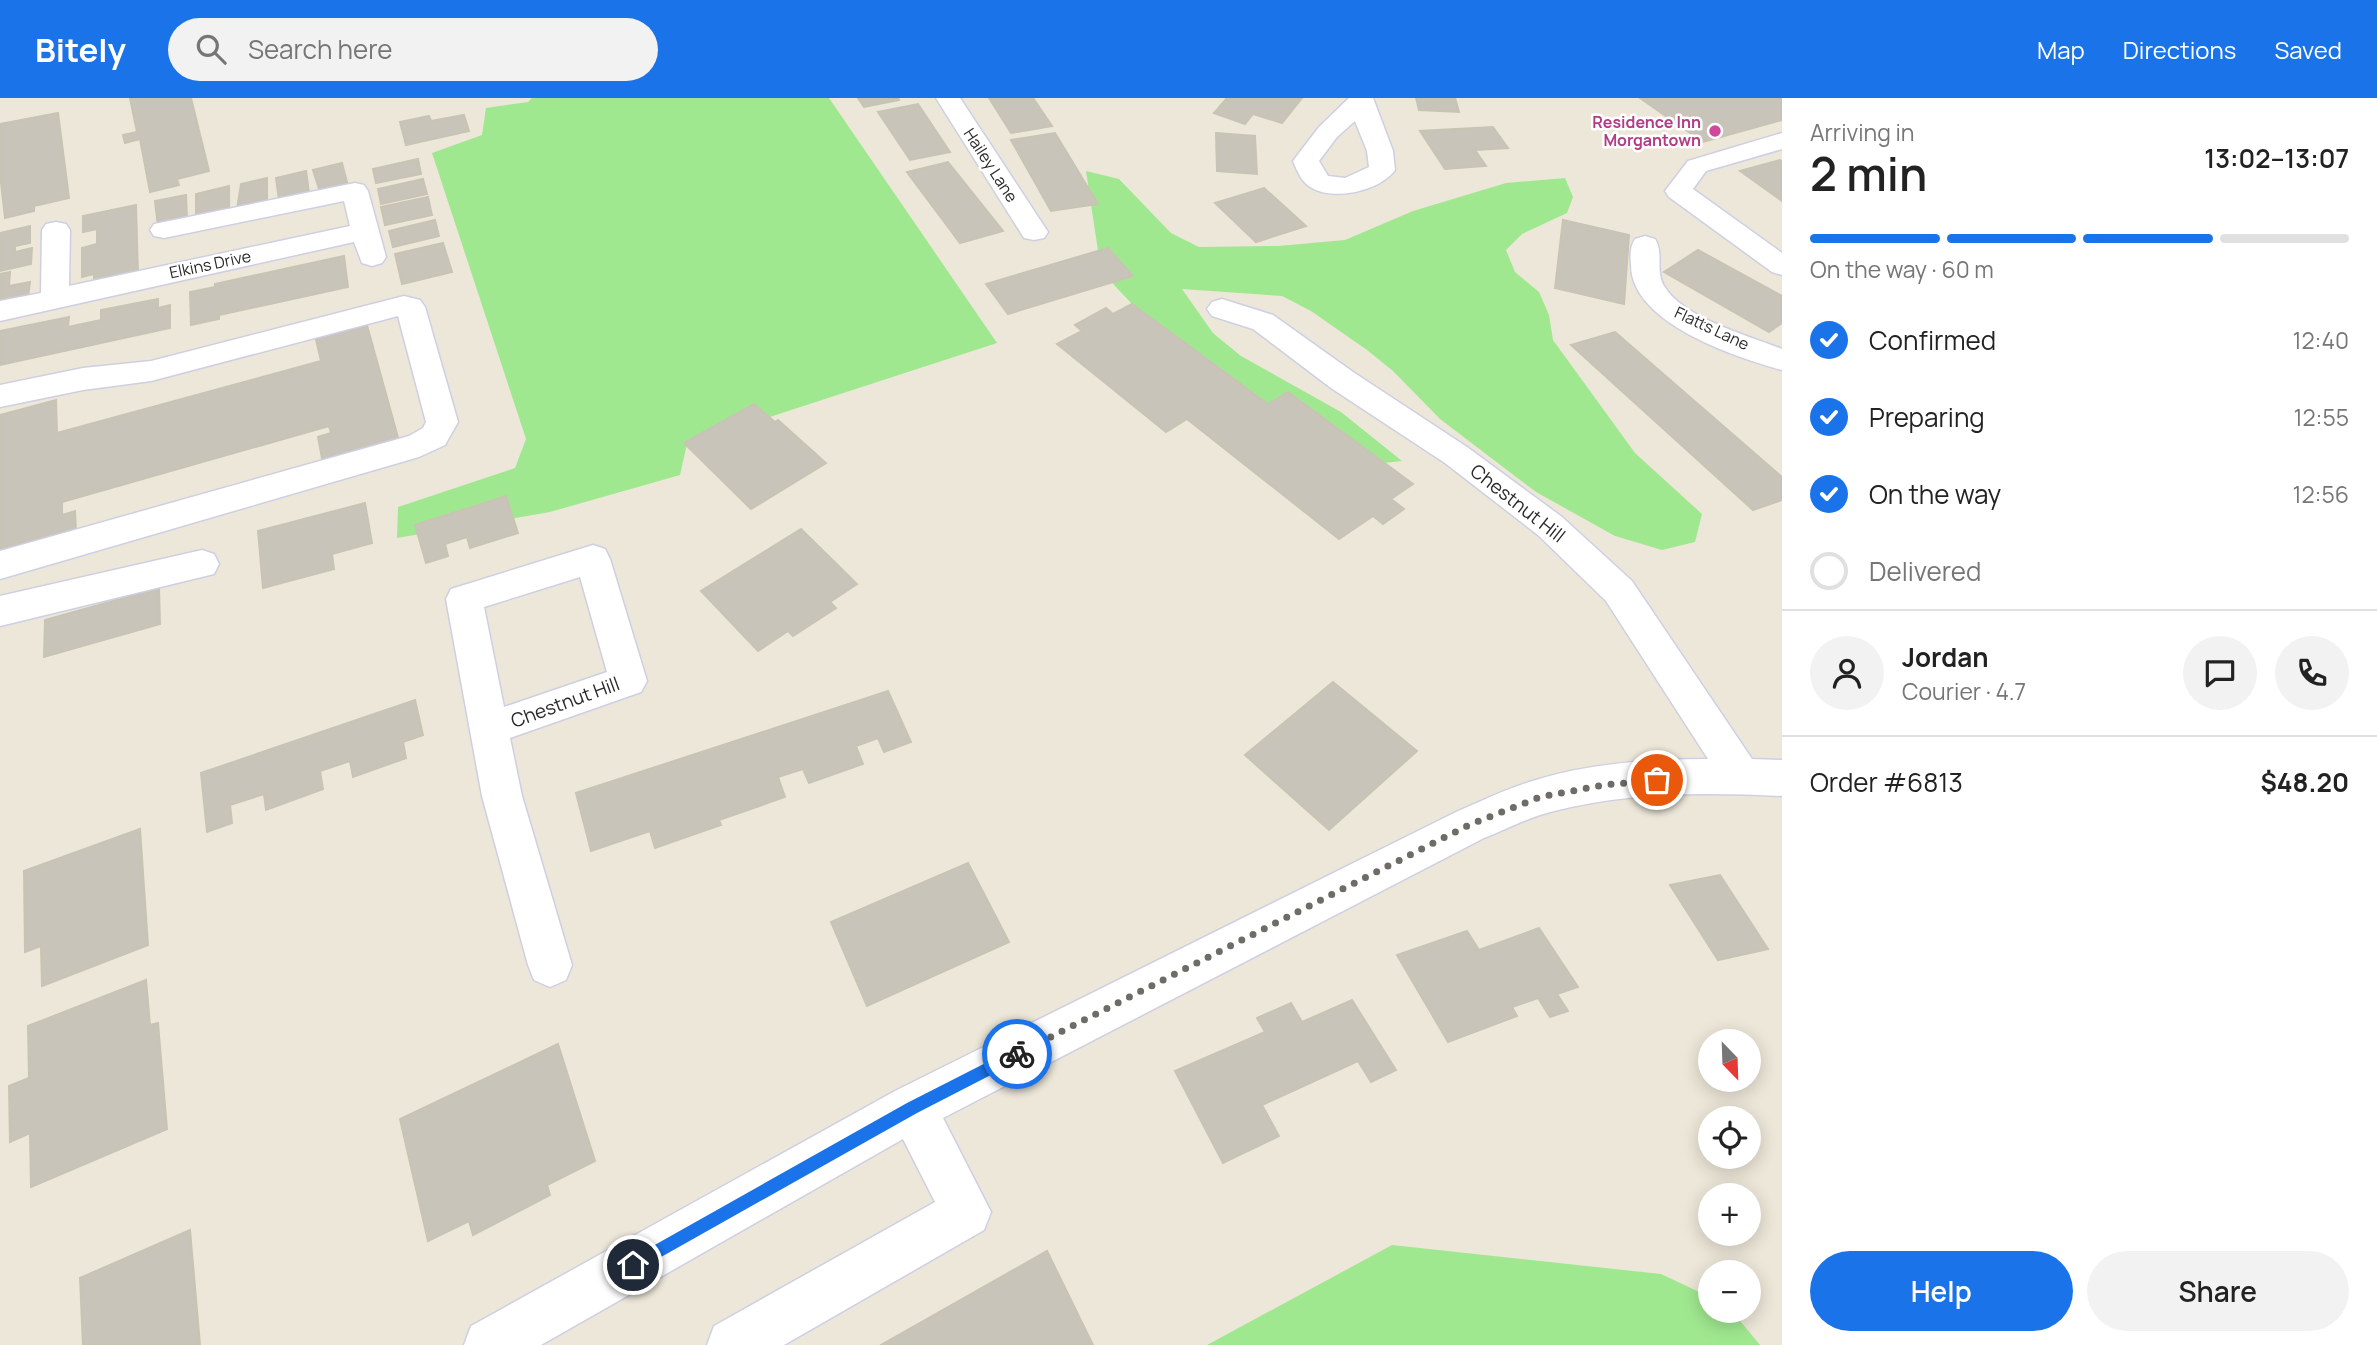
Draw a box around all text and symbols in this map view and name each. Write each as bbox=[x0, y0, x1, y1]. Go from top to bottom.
search box bbox=[168, 18, 658, 81]
text: Bitely bbox=[35, 27, 126, 72]
icon: search bbox=[192, 30, 230, 68]
text: Search here bbox=[248, 31, 393, 67]
text: Map bbox=[2037, 33, 2085, 66]
text: Directions bbox=[2123, 33, 2236, 66]
text: Saved bbox=[2274, 33, 2342, 66]
place label: Residence Inn Morgantown bbox=[1592, 111, 1701, 151]
text: Arriving in bbox=[1810, 116, 1915, 148]
marker: Residence Inn Morgantown bbox=[1707, 123, 1723, 139]
street label: Hailey Lane bbox=[959, 124, 1023, 206]
text: 13:02–13:07 bbox=[2204, 140, 2349, 176]
text: 2 min bbox=[1810, 142, 1927, 205]
street label: Elkins Drive bbox=[167, 245, 253, 283]
text: On the way · 60 m bbox=[1810, 253, 1994, 285]
street label: Flatts Lane bbox=[1671, 301, 1753, 355]
icon: check bbox=[1810, 321, 1848, 359]
text: Confirmed bbox=[1869, 322, 1996, 358]
text: 12:40 bbox=[2292, 324, 2349, 356]
icon: check bbox=[1810, 398, 1848, 436]
text: Preparing bbox=[1869, 399, 1985, 435]
text: 12:55 bbox=[2293, 401, 2349, 433]
street label: Chestnut Hill bbox=[1465, 458, 1571, 548]
icon: check bbox=[1810, 475, 1848, 513]
text: On the way bbox=[1869, 476, 2001, 512]
text: 12:56 bbox=[2292, 478, 2349, 510]
text: Delivered bbox=[1869, 553, 1981, 589]
button: person bbox=[1810, 636, 1884, 710]
button: chat bbox=[2183, 636, 2257, 710]
button: phone bbox=[2275, 636, 2349, 710]
text: Jordan bbox=[1902, 639, 1988, 675]
street label: Chestnut Hill bbox=[507, 670, 623, 734]
text: Courier · 4.7 bbox=[1902, 675, 2026, 707]
pin bbox=[1627, 750, 1687, 810]
icon: bag bbox=[1638, 761, 1676, 799]
text: Order #6813 bbox=[1810, 764, 1963, 800]
text: $48.20 bbox=[2260, 764, 2349, 800]
courier bbox=[982, 1019, 1052, 1089]
north arrow bbox=[1698, 1029, 1760, 1092]
map controls bbox=[1698, 1029, 1761, 1323]
icon: bike bbox=[998, 1035, 1036, 1073]
button: locate bbox=[1698, 1106, 1761, 1169]
button: + bbox=[1698, 1183, 1761, 1246]
pin bbox=[603, 1235, 663, 1295]
icon: home bbox=[614, 1246, 652, 1284]
button: Help bbox=[1810, 1251, 2073, 1331]
button: Share bbox=[2087, 1251, 2349, 1331]
button: − bbox=[1698, 1260, 1761, 1323]

